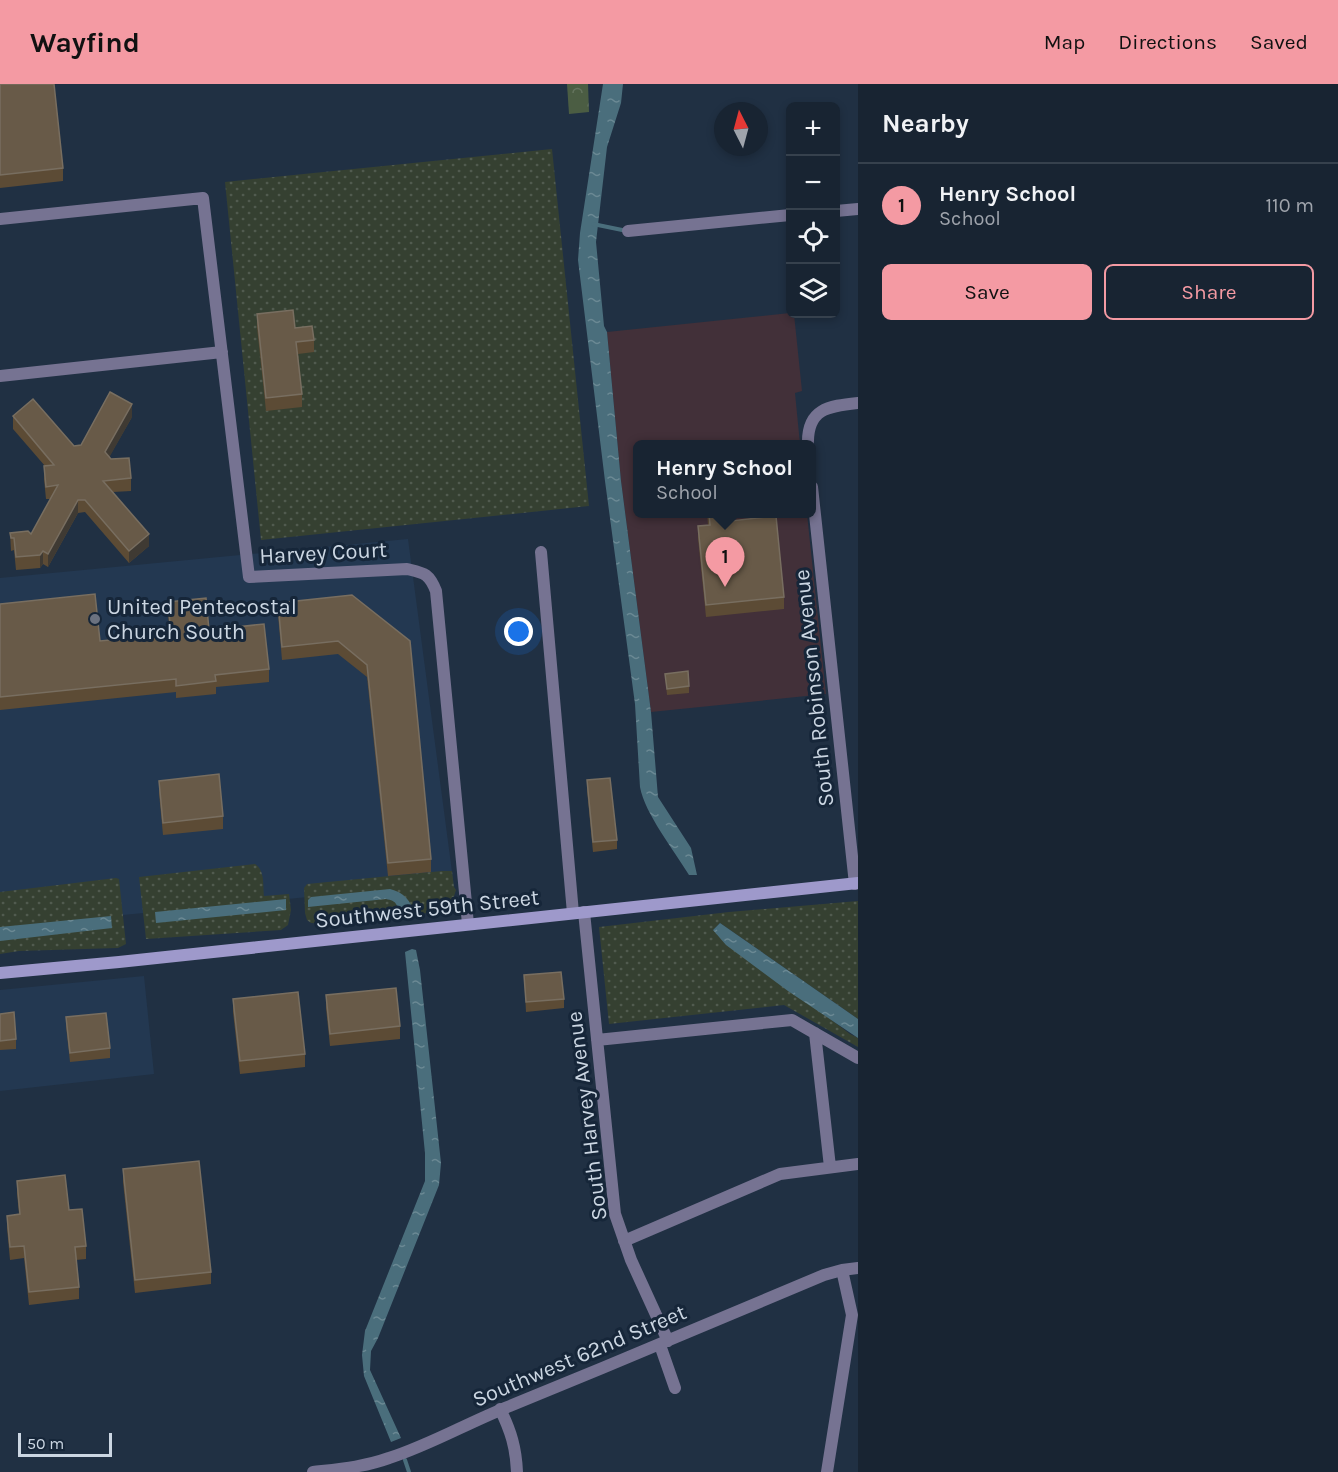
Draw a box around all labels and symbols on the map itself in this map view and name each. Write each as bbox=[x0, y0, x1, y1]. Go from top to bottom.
north arrow bbox=[714, 102, 768, 156]
street label: Harvey Court bbox=[259, 537, 387, 569]
pin: 1 bbox=[706, 538, 744, 587]
street label: South Robinson Avenue bbox=[789, 568, 839, 808]
place label: United Pentecostal Church South bbox=[107, 594, 297, 645]
marker: United Pentecostal Church South bbox=[88, 612, 102, 626]
your location bbox=[504, 617, 533, 646]
street label: Southwest 59th Street bbox=[314, 884, 540, 934]
street label: South Harvey Avenue bbox=[561, 1010, 613, 1222]
street label: Southwest 62nd Street bbox=[469, 1299, 690, 1413]
scale bar bbox=[18, 1430, 112, 1458]

